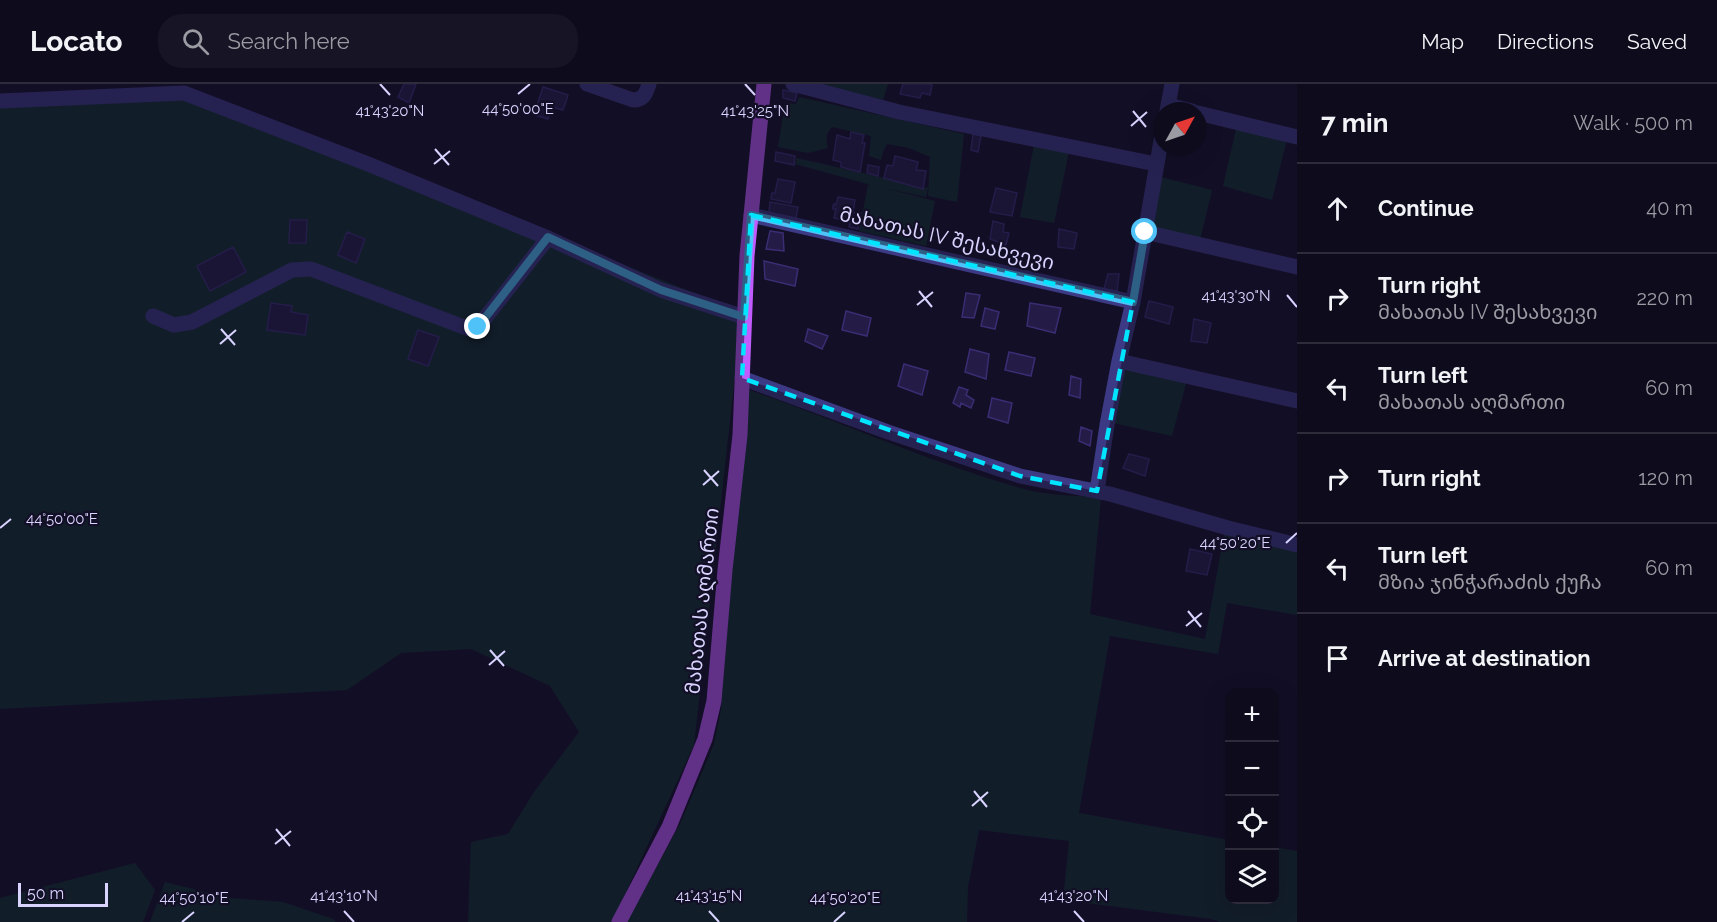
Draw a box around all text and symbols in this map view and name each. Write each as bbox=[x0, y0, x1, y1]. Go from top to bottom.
search box bbox=[158, 14, 578, 68]
text: Locato bbox=[30, 25, 122, 58]
icon: search bbox=[179, 25, 212, 58]
text: Search here bbox=[227, 28, 350, 54]
text: Map bbox=[1421, 29, 1464, 54]
text: Directions bbox=[1497, 29, 1594, 54]
text: Saved bbox=[1627, 29, 1687, 54]
text: 44°50'00"E bbox=[482, 100, 554, 118]
text: 41°43'20"N bbox=[356, 102, 424, 120]
text: 41°43'25"N bbox=[721, 102, 789, 120]
north arrow bbox=[1153, 102, 1207, 156]
text: 7 min bbox=[1321, 108, 1388, 138]
text: Walk · 500 m bbox=[1573, 111, 1693, 135]
icon: ahead bbox=[1321, 192, 1354, 225]
text: Continue bbox=[1378, 195, 1474, 221]
text: 40 m bbox=[1646, 196, 1693, 220]
street label: მახათას IV შესახვევი bbox=[837, 202, 1057, 274]
route start bbox=[1131, 218, 1157, 244]
text: Turn right bbox=[1378, 272, 1481, 298]
icon: right bbox=[1321, 282, 1354, 315]
text: 220 m bbox=[1636, 286, 1693, 310]
text: 41°43'30"N bbox=[1201, 287, 1271, 305]
text: მახათას IV შესახვევი bbox=[1378, 300, 1597, 324]
route end bbox=[464, 313, 490, 339]
text: Turn left bbox=[1378, 362, 1468, 388]
icon: left bbox=[1321, 372, 1354, 405]
text: 60 m bbox=[1645, 376, 1693, 400]
text: მახათას აღმართი bbox=[1378, 390, 1565, 414]
icon: right bbox=[1321, 462, 1354, 495]
text: Turn right bbox=[1378, 465, 1481, 491]
text: 120 m bbox=[1638, 466, 1693, 490]
street label: მახათას აღმართი bbox=[680, 507, 725, 695]
text: 44°50'00"E bbox=[26, 510, 98, 528]
text: 44°50'20"E bbox=[1200, 534, 1270, 552]
text: Turn left bbox=[1378, 542, 1468, 568]
icon: left bbox=[1321, 552, 1354, 585]
text: 60 m bbox=[1645, 556, 1693, 580]
text: მზია ჯინჭარაძის ქუჩა bbox=[1378, 570, 1602, 594]
icon: arrive bbox=[1321, 642, 1354, 675]
text: Arrive at destination bbox=[1378, 645, 1591, 671]
map controls bbox=[1225, 688, 1279, 904]
button: + bbox=[1225, 688, 1279, 742]
button: − bbox=[1225, 742, 1279, 796]
button: locate bbox=[1225, 796, 1279, 850]
button: layers bbox=[1225, 850, 1279, 904]
scale bar bbox=[18, 880, 108, 908]
text: 50 m bbox=[27, 884, 64, 903]
text: 41°43'10"N bbox=[310, 887, 378, 905]
text: 41°43'15"N bbox=[676, 887, 742, 905]
text: 41°43'20"N bbox=[1040, 887, 1108, 905]
text: 44°50'10"E bbox=[159, 889, 229, 907]
text: 44°50'20"E bbox=[810, 889, 880, 907]

